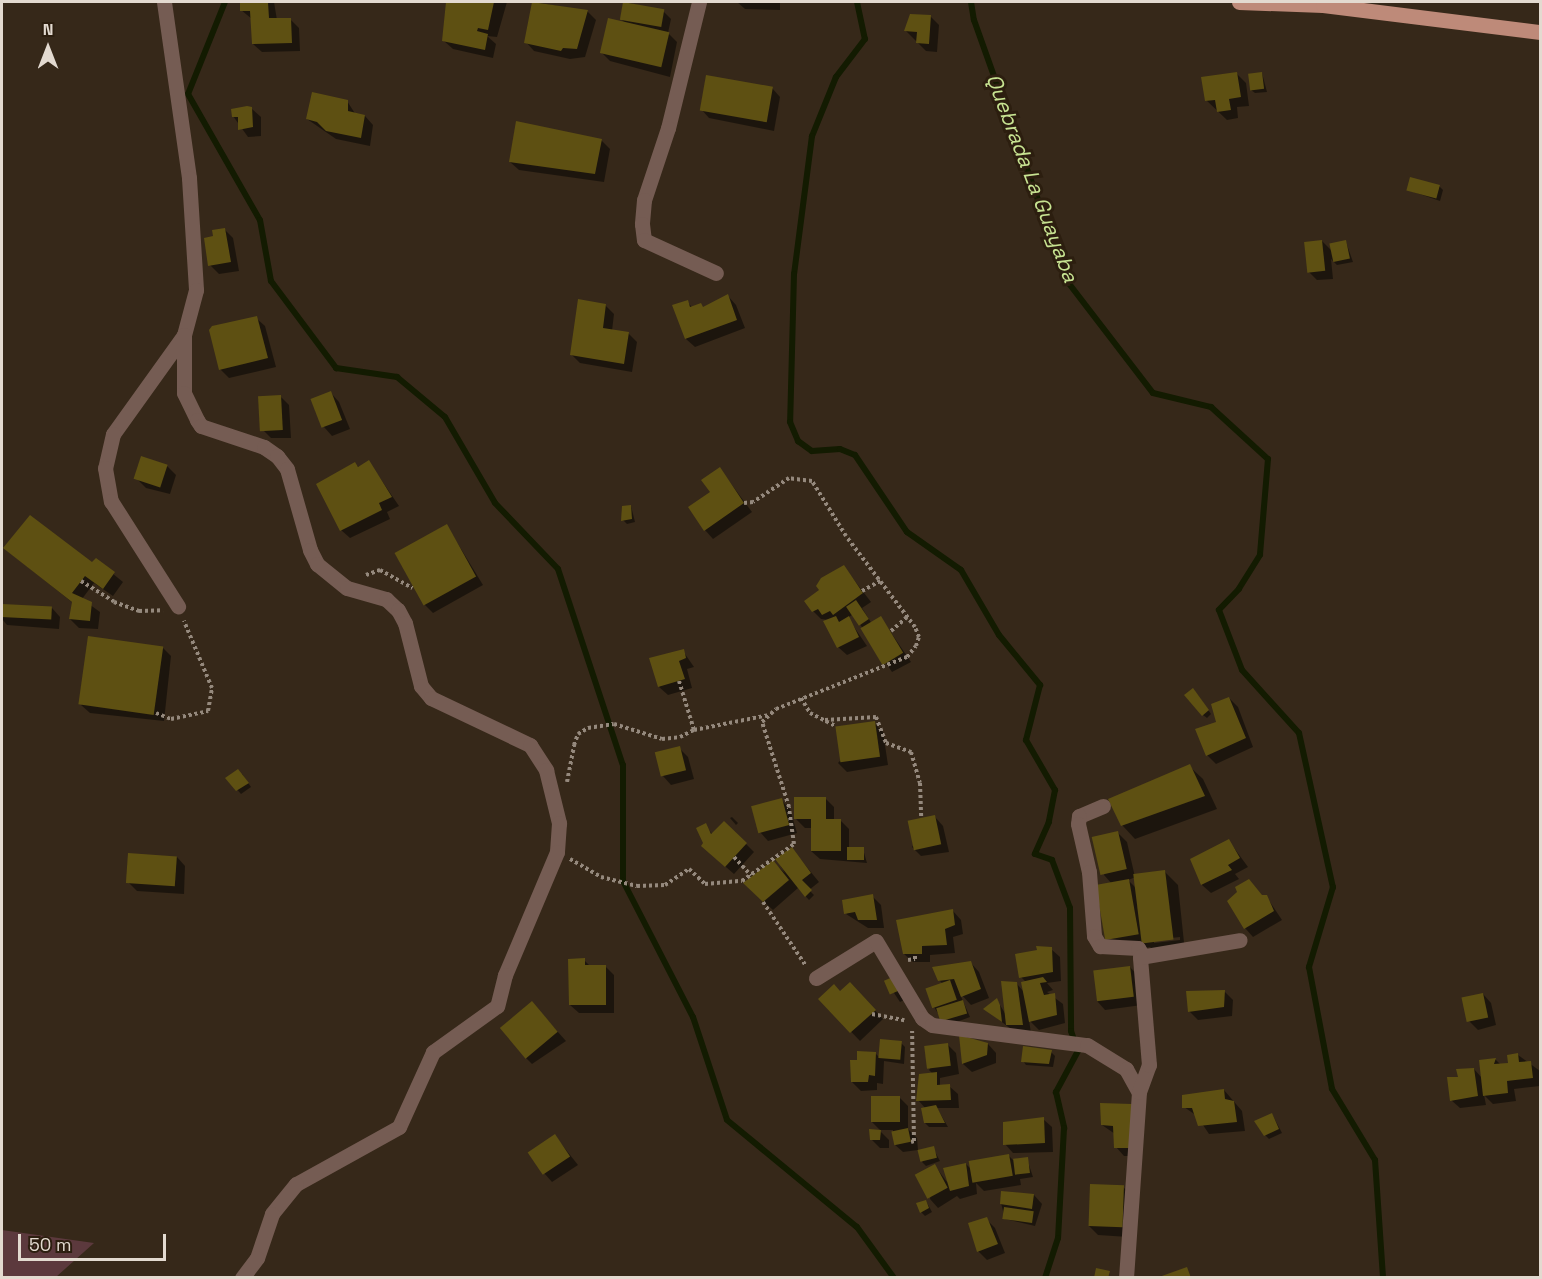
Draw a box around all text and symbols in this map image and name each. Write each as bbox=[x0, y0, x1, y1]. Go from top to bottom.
north arrow bbox=[18, 18, 78, 78]
text: N bbox=[43, 19, 53, 40]
water label: Quebrada La Guayaba bbox=[981, 70, 1083, 286]
scale bar bbox=[21, 1222, 170, 1260]
text: 50 m bbox=[29, 1233, 71, 1256]

